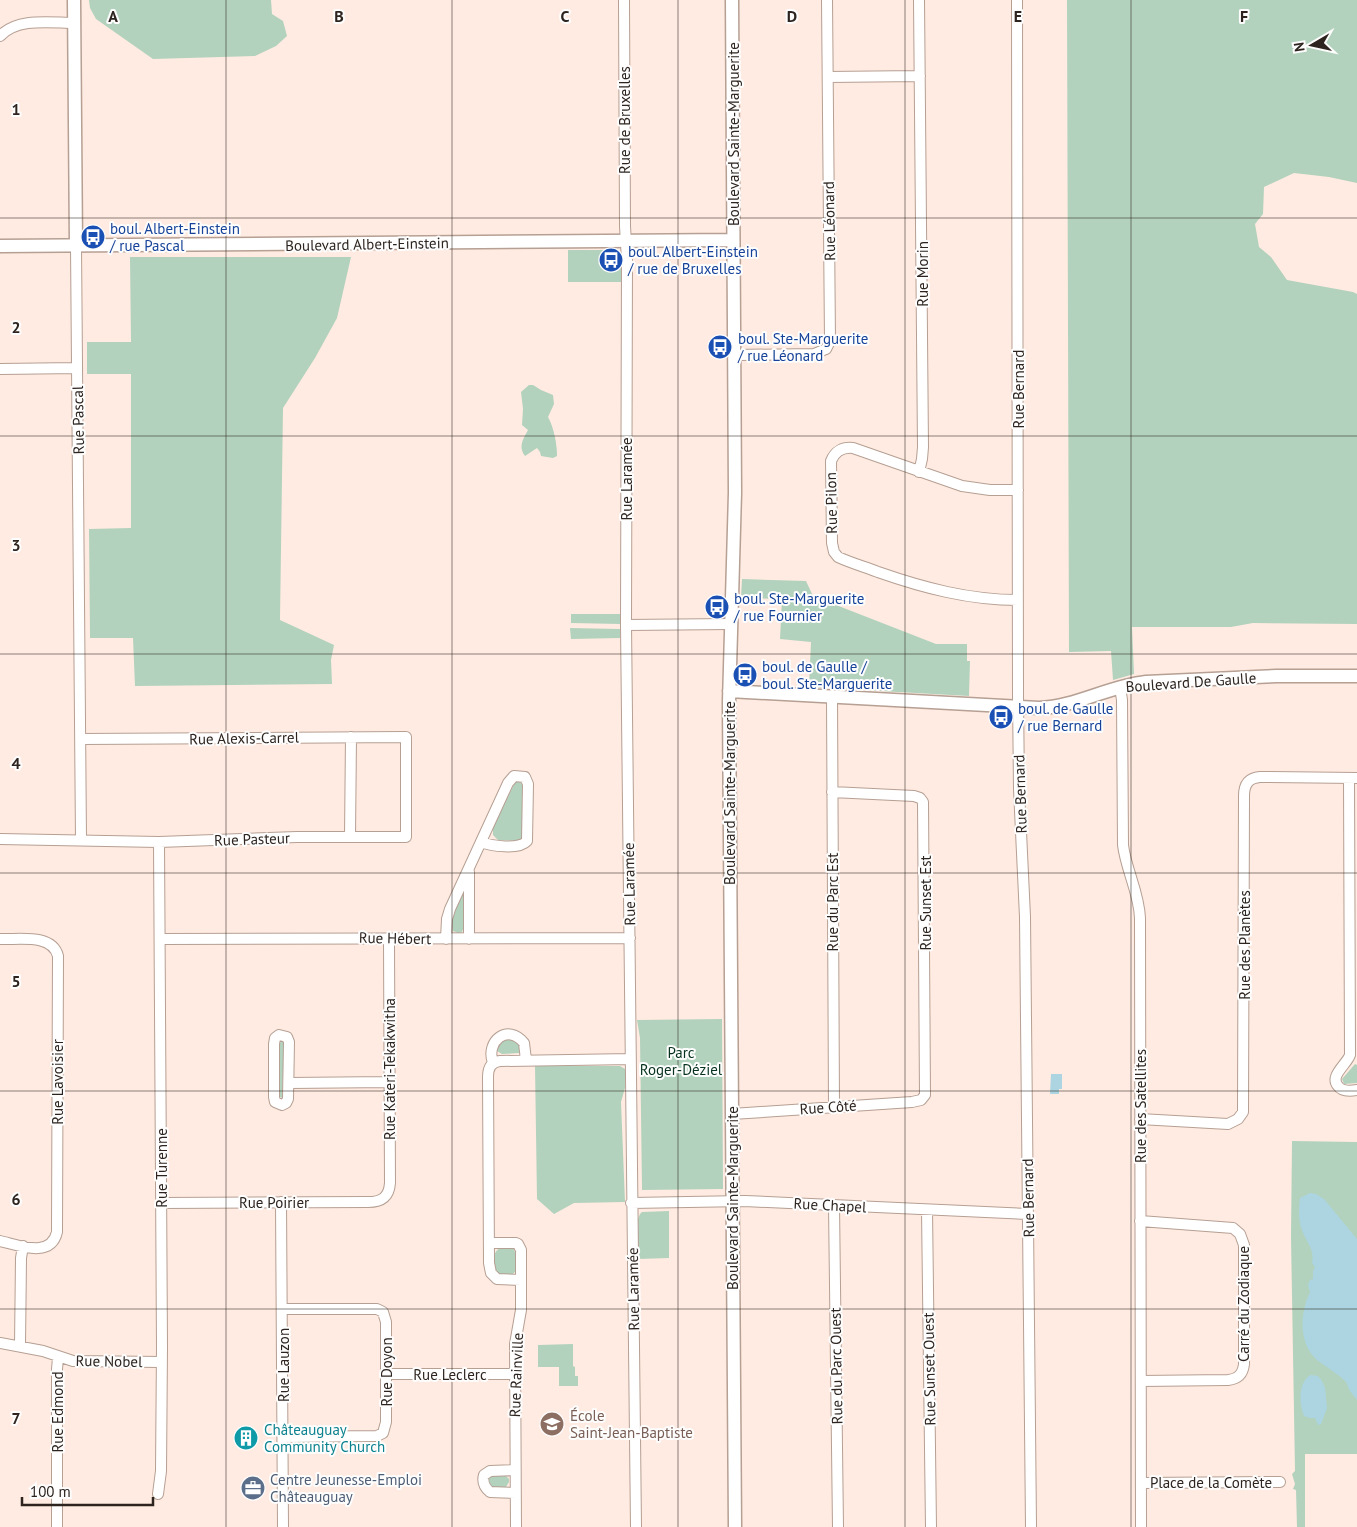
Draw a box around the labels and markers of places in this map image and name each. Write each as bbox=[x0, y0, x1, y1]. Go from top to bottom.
place label: boul. Albert-Einstein / rue Pascal bbox=[109, 219, 240, 255]
bus stop icon: boul. Albert-Einstein / rue Pascal bbox=[80, 224, 106, 250]
place label: boul. Albert-Einstein / rue de Bruxelles bbox=[627, 242, 758, 278]
bus stop icon: boul. Albert-Einstein / rue de Bruxelles bbox=[598, 247, 624, 273]
place label: boul. Ste-Marguerite / rue Léonard bbox=[737, 329, 868, 365]
bus stop icon: boul. Ste-Marguerite / rue Léonard bbox=[707, 334, 733, 360]
place label: boul. Ste-Marguerite / rue Fournier bbox=[733, 589, 864, 625]
bus stop icon: boul. Ste-Marguerite / rue Fournier bbox=[704, 594, 730, 620]
place label: boul. de Gaulle / boul. Ste-Marguerite bbox=[762, 657, 892, 693]
bus stop icon: boul. de Gaulle / boul. Ste-Marguerite bbox=[732, 662, 758, 688]
place label: boul. de Gaulle / rue Bernard bbox=[1017, 699, 1113, 735]
bus stop icon: boul. de Gaulle / rue Bernard bbox=[988, 704, 1014, 730]
place label: École Saint-Jean-Baptiste bbox=[570, 1406, 693, 1442]
school or university icon: École Saint-Jean-Baptiste bbox=[539, 1411, 565, 1437]
place label: Châteauguay Community Church bbox=[264, 1420, 385, 1456]
building icon: Châteauguay Community Church bbox=[233, 1425, 259, 1451]
place label: Centre Jeunesse-Emploi Châteauguay bbox=[270, 1470, 422, 1506]
office icon: Centre Jeunesse-Emploi Châteauguay bbox=[240, 1475, 266, 1501]

